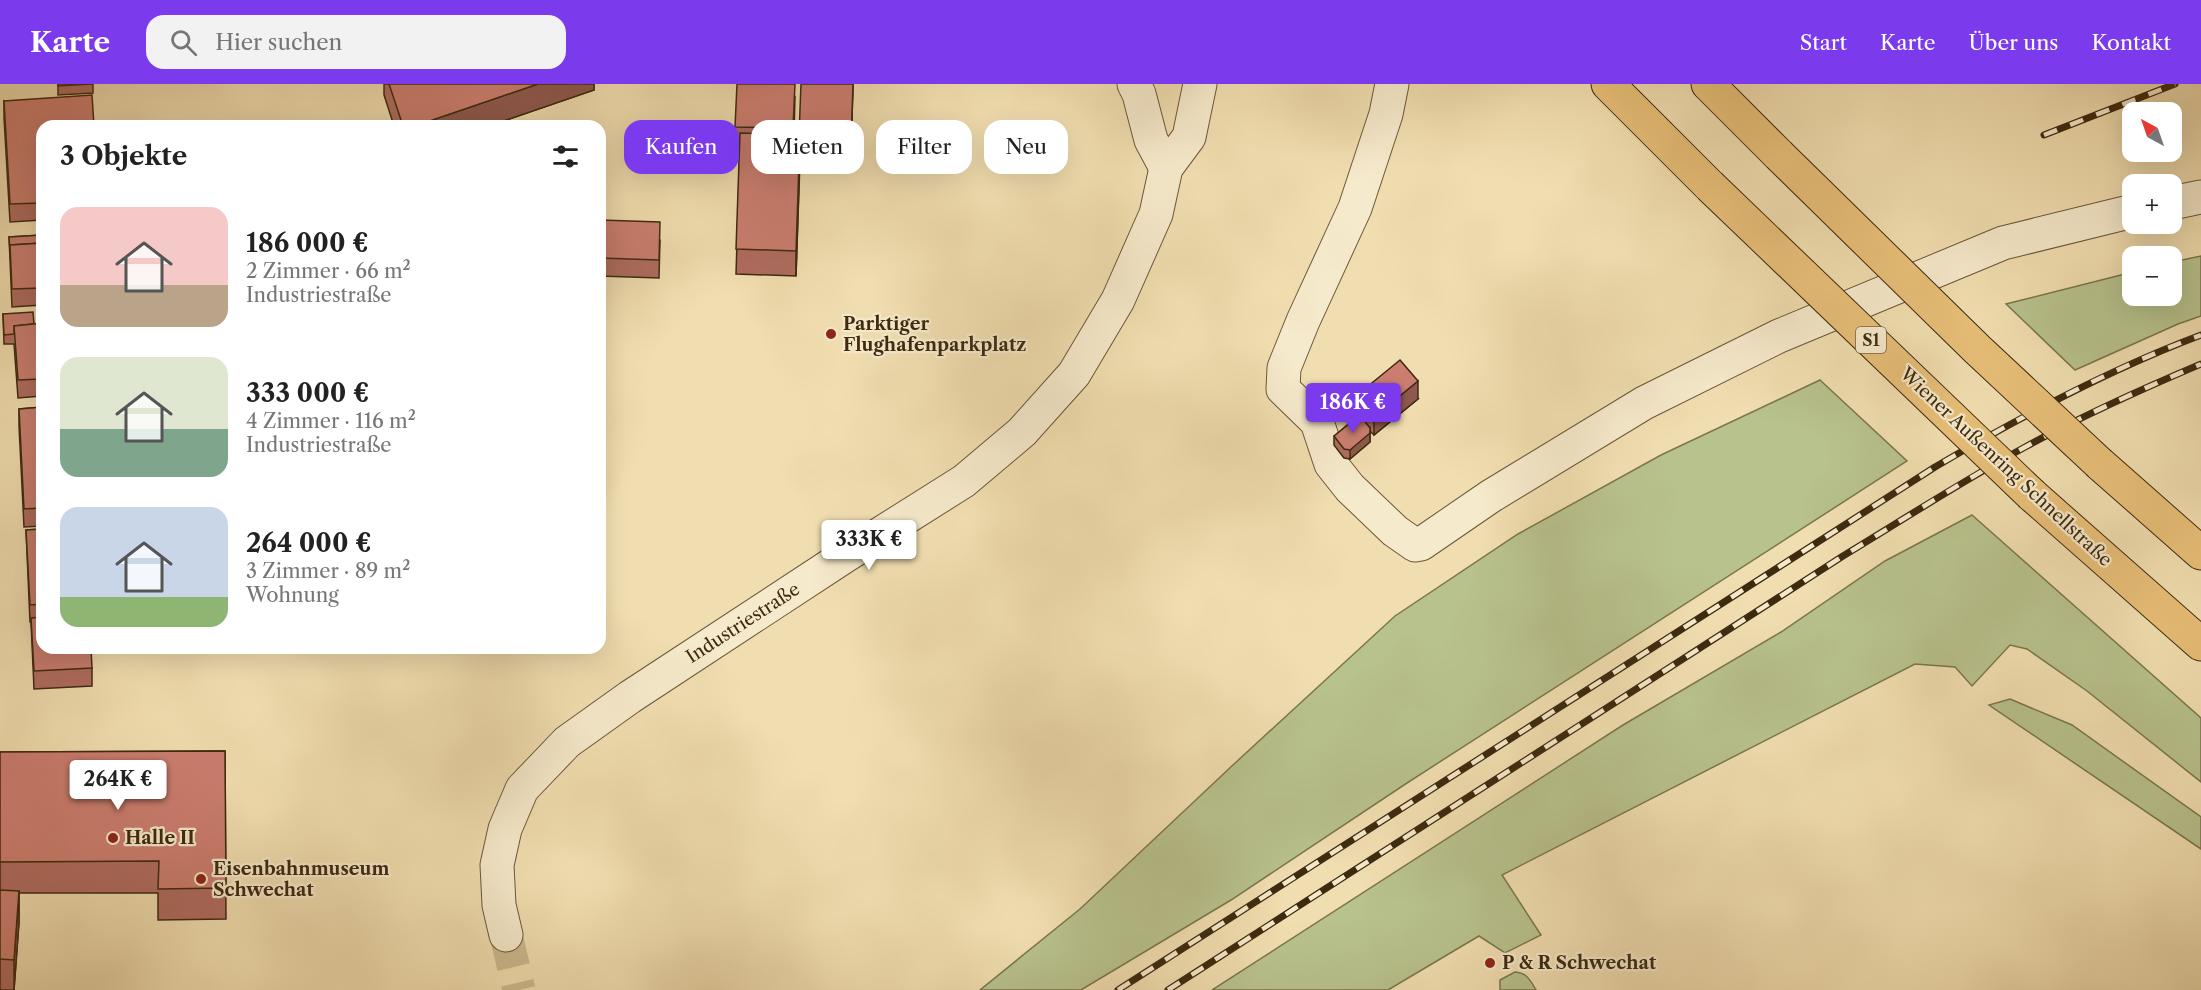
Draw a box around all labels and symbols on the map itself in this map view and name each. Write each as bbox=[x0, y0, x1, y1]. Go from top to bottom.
north arrow bbox=[2122, 102, 2182, 162]
place label: Parktiger Flughafenparkplatz bbox=[843, 313, 1026, 356]
marker: Parktiger Flughafenparkplatz bbox=[824, 327, 838, 341]
road number: S1 bbox=[1856, 327, 1886, 353]
street label: Wiener Außenring Schnellstraße bbox=[1895, 362, 2117, 571]
pin: 186K € bbox=[1304, 383, 1402, 434]
pin: 333K € bbox=[820, 520, 918, 571]
street label: Industriestraße bbox=[682, 578, 804, 668]
pin: 264K € bbox=[69, 760, 167, 811]
place label: Halle II bbox=[125, 827, 195, 849]
marker: Halle II bbox=[106, 831, 120, 845]
place label: Eisenbahnmuseum Schwechat bbox=[213, 858, 390, 901]
marker: Eisenbahnmuseum Schwechat bbox=[194, 872, 208, 886]
place label: P & R Schwechat bbox=[1502, 952, 1657, 974]
marker: P & R Schwechat bbox=[1483, 956, 1497, 970]

